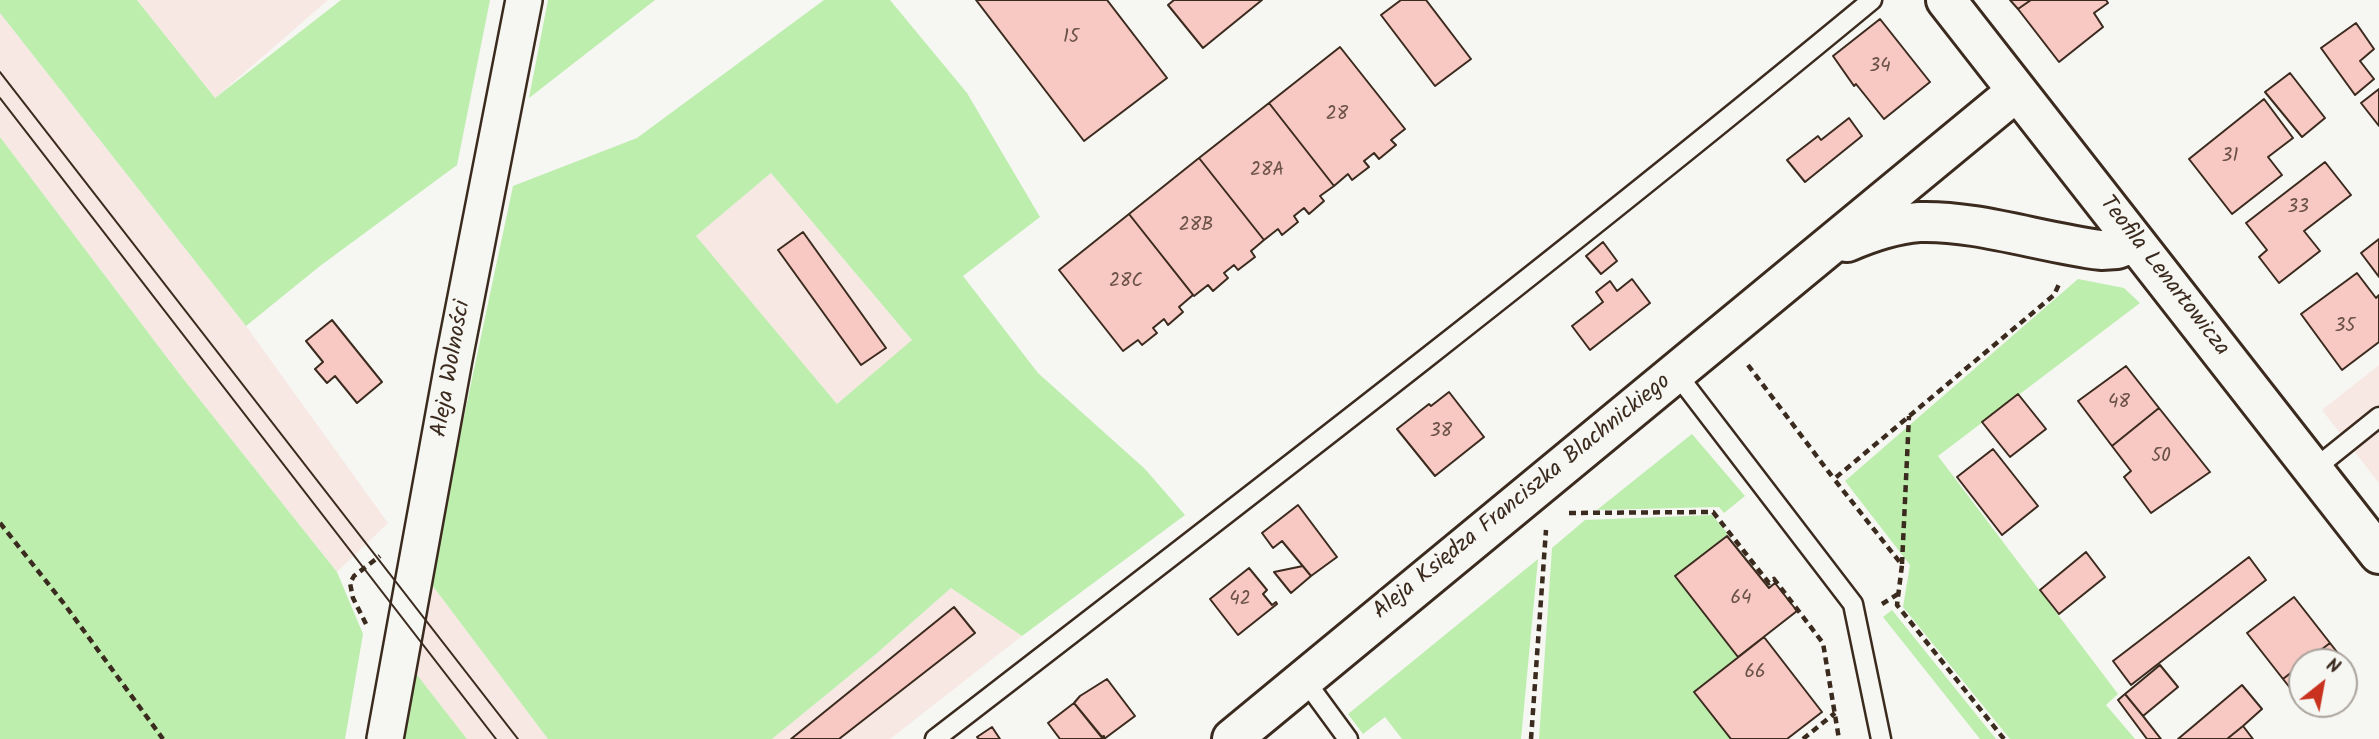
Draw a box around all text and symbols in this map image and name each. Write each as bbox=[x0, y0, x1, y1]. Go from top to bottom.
house number: 15 bbox=[1063, 28, 1079, 50]
house number: 34 bbox=[1869, 57, 1891, 79]
house number: 28 bbox=[1326, 105, 1348, 127]
house number: 31 bbox=[2222, 147, 2238, 169]
house number: 28A bbox=[1250, 161, 1284, 183]
street label: Teofila Lenartowicza bbox=[2092, 191, 2234, 363]
house number: 33 bbox=[2287, 198, 2309, 220]
house number: 28B bbox=[1179, 216, 1213, 238]
house number: 28C bbox=[1109, 272, 1143, 294]
street label: Aleja Wolności bbox=[427, 299, 479, 439]
house number: 35 bbox=[2334, 317, 2356, 339]
street label: Aleja Księdza Franciszka Blachnickiego bbox=[1369, 369, 1677, 627]
house number: 48 bbox=[2108, 393, 2130, 415]
house number: 38 bbox=[1430, 422, 1452, 444]
house number: 50 bbox=[2151, 447, 2171, 469]
house number: 64 bbox=[1730, 589, 1752, 611]
house number: 42 bbox=[1229, 590, 1251, 612]
north arrow bbox=[2288, 648, 2358, 718]
text: N bbox=[2320, 651, 2346, 683]
house number: 66 bbox=[1744, 663, 1766, 685]

